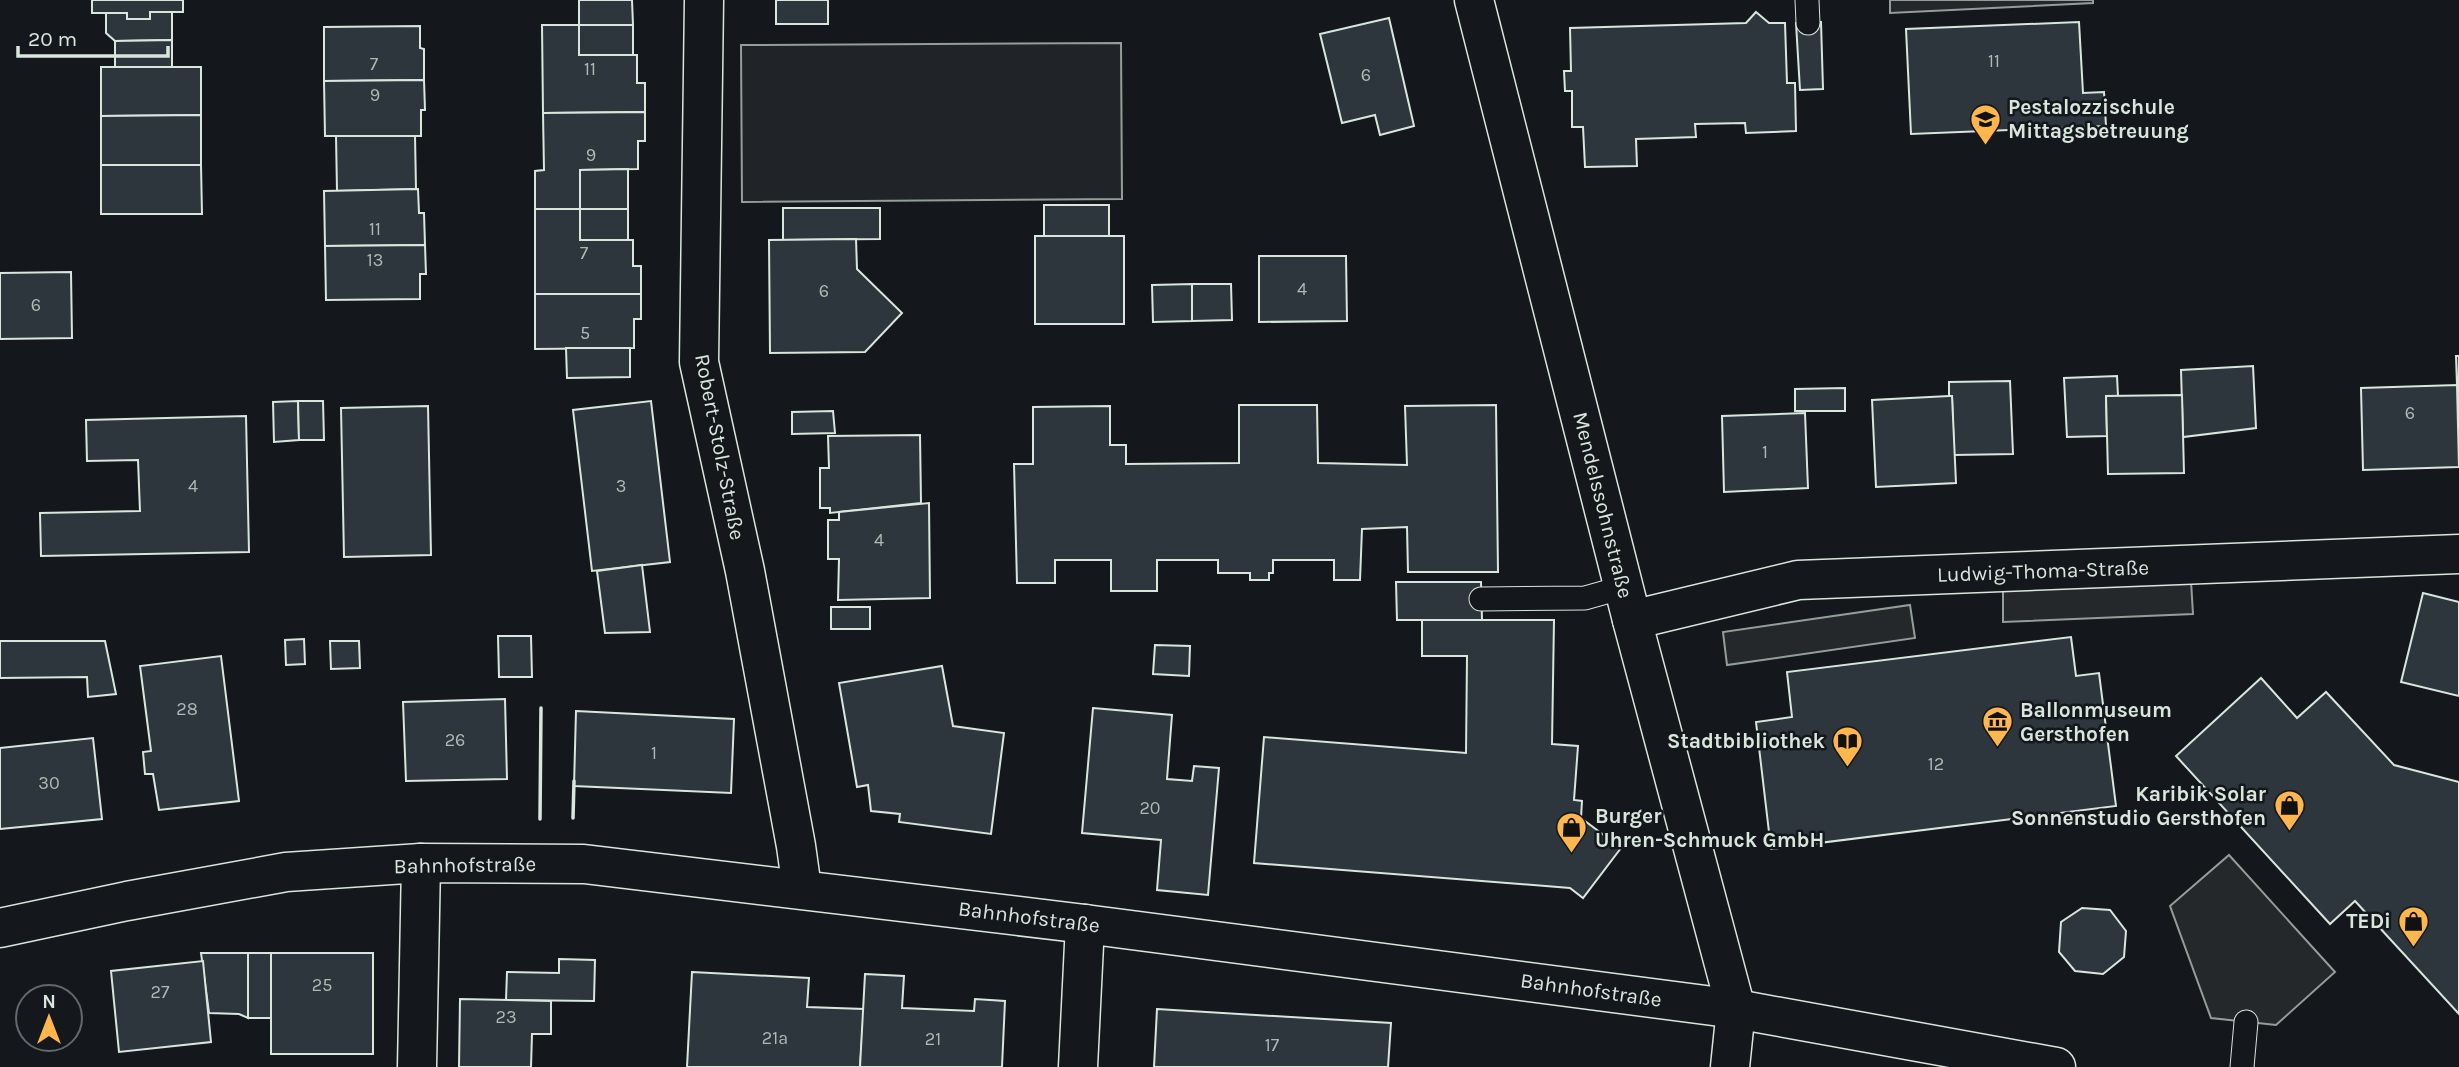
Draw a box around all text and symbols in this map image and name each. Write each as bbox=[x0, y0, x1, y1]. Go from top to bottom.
scale bar bbox=[18, 14, 168, 58]
text: 20 m bbox=[28, 27, 77, 51]
house number: 11 bbox=[1988, 50, 2000, 72]
house number: 7 bbox=[370, 53, 379, 75]
house number: 11 bbox=[584, 58, 596, 80]
house number: 6 bbox=[1361, 64, 1371, 86]
house number: 9 bbox=[370, 84, 380, 106]
place label: Pestalozzischule Mittagsbetreuung bbox=[2008, 95, 2189, 143]
school or university icon: Pestalozzischule Mittagsbetreuung bbox=[1968, 102, 2002, 146]
house number: 9 bbox=[586, 144, 596, 166]
house number: 11 bbox=[369, 218, 381, 240]
house number: 7 bbox=[580, 242, 589, 264]
house number: 13 bbox=[367, 249, 383, 271]
house number: 4 bbox=[1297, 278, 1307, 300]
house number: 6 bbox=[819, 280, 829, 302]
house number: 6 bbox=[31, 294, 41, 316]
house number: 5 bbox=[580, 322, 590, 344]
street label: Robert-Stolz-Straße bbox=[690, 352, 750, 542]
house number: 6 bbox=[2405, 402, 2415, 424]
street label: Mendelssohnstraße bbox=[1568, 409, 1638, 601]
house number: 1 bbox=[1762, 441, 1768, 463]
house number: 4 bbox=[188, 475, 198, 497]
house number: 3 bbox=[616, 475, 626, 497]
house number: 4 bbox=[874, 529, 884, 551]
street label: Ludwig-Thoma-Straße bbox=[1937, 555, 2149, 587]
house number: 28 bbox=[176, 698, 198, 720]
place label: Ballonmuseum Gersthofen bbox=[2020, 698, 2172, 746]
museum icon: Ballonmuseum Gersthofen bbox=[1980, 705, 2014, 749]
library icon: Stadtbibliothek bbox=[1831, 724, 1865, 768]
house number: 26 bbox=[445, 729, 465, 751]
place label: Stadtbibliothek bbox=[1667, 729, 1826, 753]
house number: 1 bbox=[651, 742, 657, 764]
house number: 12 bbox=[1928, 753, 1944, 775]
house number: 30 bbox=[38, 772, 60, 794]
place label: Karibik Solar Sonnenstudio Gersthofen bbox=[2011, 782, 2267, 830]
shop icon: Karibik Solar Sonnenstudio Gersthofen bbox=[2272, 789, 2306, 833]
house number: 20 bbox=[1139, 797, 1161, 819]
place label: Burger Uhren-Schmuck GmbH bbox=[1595, 804, 1824, 852]
shop icon: Burger Uhren-Schmuck GmbH bbox=[1555, 811, 1589, 855]
street label: Bahnhofstraße bbox=[394, 852, 536, 878]
street label: Bahnhofstraße bbox=[957, 896, 1101, 938]
shop icon: TEDi bbox=[2397, 904, 2431, 948]
place label: TEDi bbox=[2346, 909, 2391, 933]
street label: Bahnhofstraße bbox=[1519, 968, 1663, 1012]
house number: 25 bbox=[312, 974, 332, 996]
house number: 27 bbox=[151, 981, 170, 1003]
north arrow bbox=[14, 983, 84, 1053]
text: N bbox=[42, 991, 56, 1013]
house number: 23 bbox=[495, 1006, 517, 1028]
house number: 21a bbox=[762, 1027, 788, 1049]
house number: 21 bbox=[925, 1028, 941, 1050]
house number: 17 bbox=[1265, 1034, 1280, 1056]

